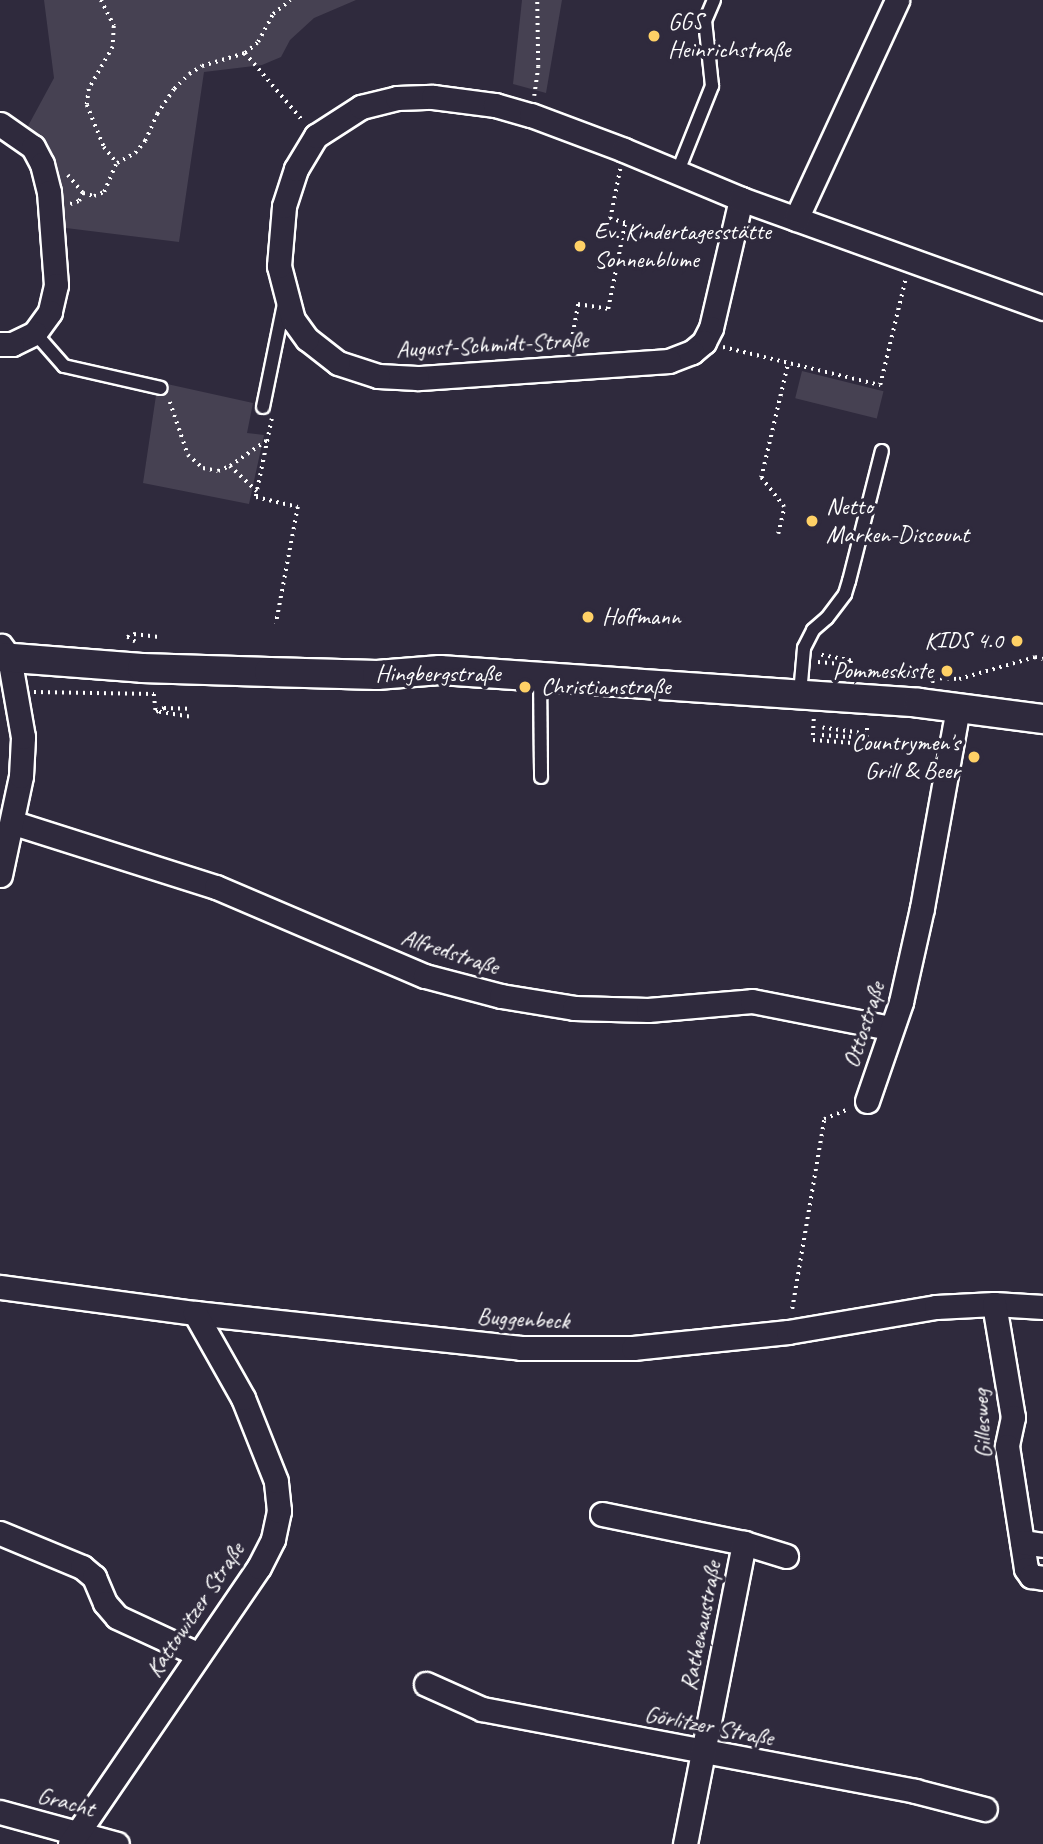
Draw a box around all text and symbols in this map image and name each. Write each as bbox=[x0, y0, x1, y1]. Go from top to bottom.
place label: GGS Heinrichstraße bbox=[668, 8, 790, 64]
marker: GGS Heinrichstraße bbox=[646, 28, 662, 44]
place label: Ev. Kindertagesstätte Sonnenblume bbox=[594, 218, 771, 274]
marker: Ev. Kindertagesstätte Sonnenblume bbox=[572, 238, 588, 254]
street label: August-Schmidt-Straße bbox=[395, 326, 589, 364]
place label: Netto Marken-Discount bbox=[826, 493, 969, 549]
marker: Netto Marken-Discount bbox=[804, 513, 820, 529]
place label: Hoffmann bbox=[602, 603, 681, 631]
marker: Hoffmann bbox=[580, 609, 596, 625]
place label: KIDS 4.0 bbox=[924, 627, 1003, 655]
marker: KIDS 4.0 bbox=[1009, 633, 1025, 649]
place label: Pommeskiste bbox=[833, 657, 933, 685]
street label: Hingbergstraße bbox=[376, 660, 500, 688]
marker: Pommeskiste bbox=[939, 663, 955, 679]
place label: Christianstraße bbox=[541, 673, 670, 701]
marker: Christianstraße bbox=[515, 677, 535, 697]
place label: Countrymen's Grill & Beer bbox=[851, 729, 960, 785]
marker: Countrymen's Grill & Beer bbox=[966, 749, 982, 765]
street label: Alfredstraße bbox=[398, 923, 502, 981]
street label: Ottostraße bbox=[837, 978, 891, 1072]
street label: Buggenbeck bbox=[476, 1302, 570, 1336]
street label: Gillesweg bbox=[966, 1389, 998, 1459]
street label: Kattowitzer Straße bbox=[139, 1537, 251, 1683]
street label: Rathenaustraße bbox=[674, 1559, 728, 1693]
street label: Görlitzer Straße bbox=[642, 1699, 776, 1753]
street label: Gracht bbox=[34, 1781, 98, 1823]

